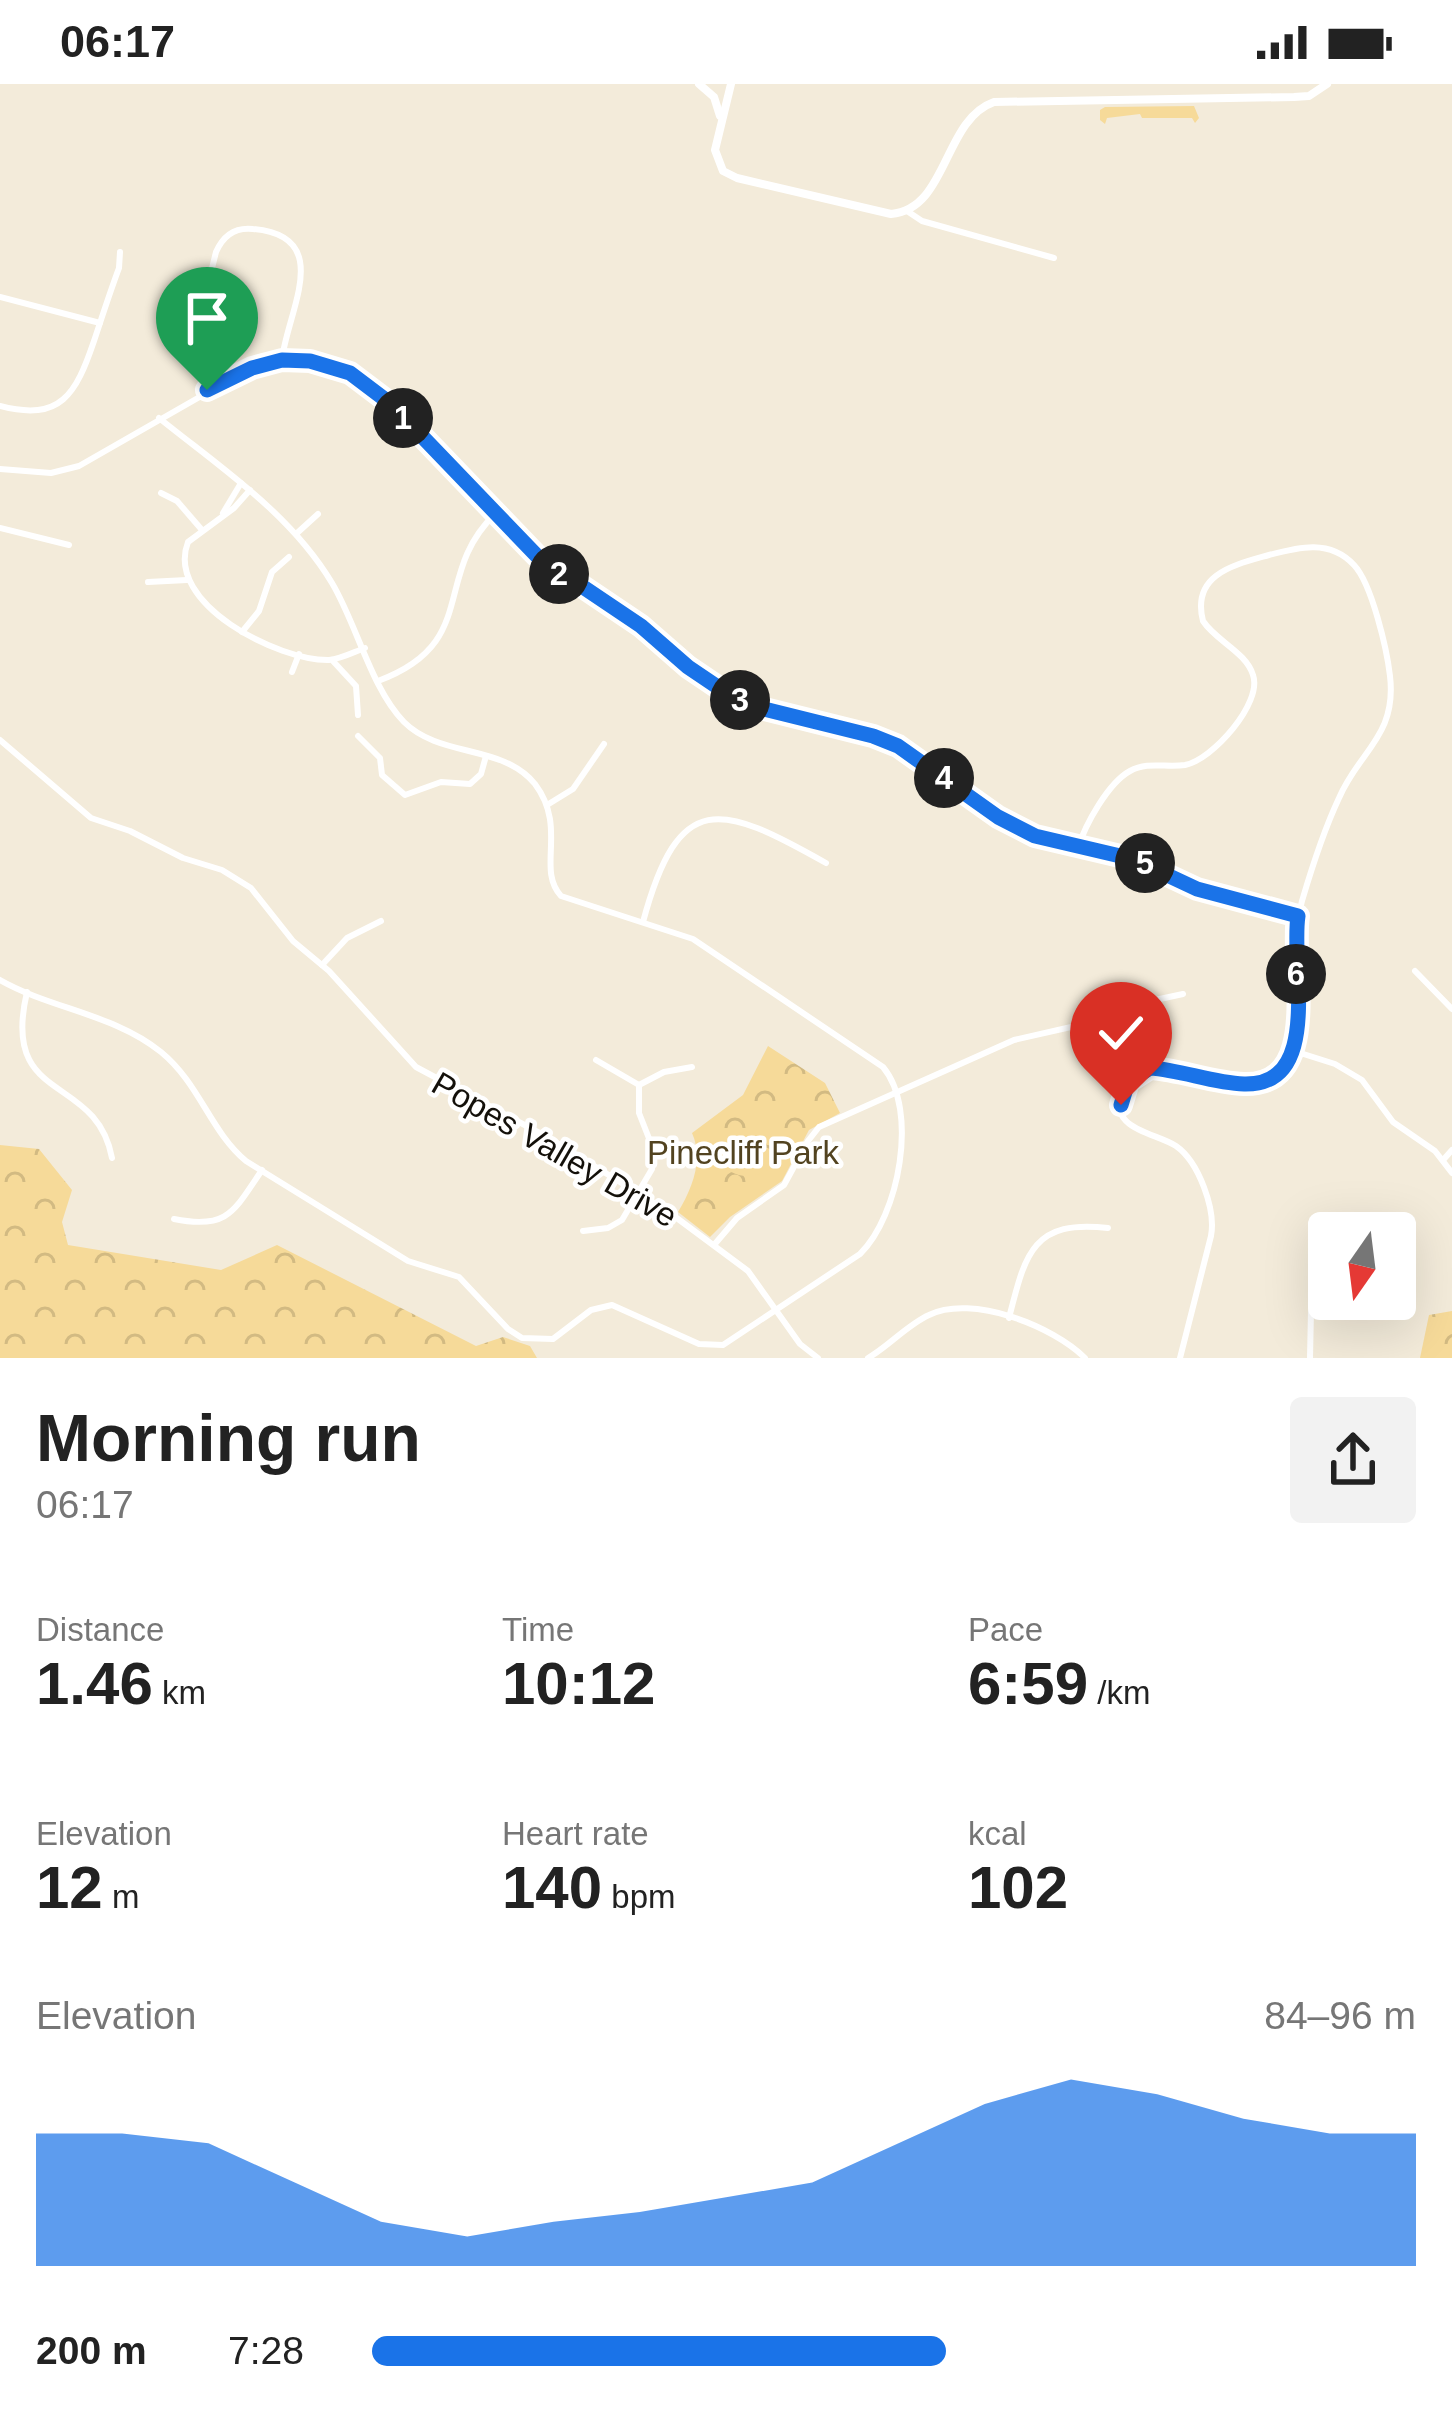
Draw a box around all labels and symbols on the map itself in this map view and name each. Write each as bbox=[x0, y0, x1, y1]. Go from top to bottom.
pin bbox=[156, 267, 258, 390]
pin: 1 bbox=[373, 388, 433, 448]
pin: 2 bbox=[529, 544, 589, 604]
pin: 3 bbox=[710, 670, 770, 730]
pin: 4 bbox=[914, 748, 974, 808]
pin: 5 bbox=[1115, 833, 1175, 893]
pin: 6 bbox=[1266, 944, 1326, 1004]
pin bbox=[1070, 982, 1172, 1105]
street label: Popes Valley Drive bbox=[426, 1064, 684, 1235]
park label: Pinecliff Park bbox=[647, 1134, 839, 1171]
north arrow bbox=[1308, 1212, 1416, 1320]

